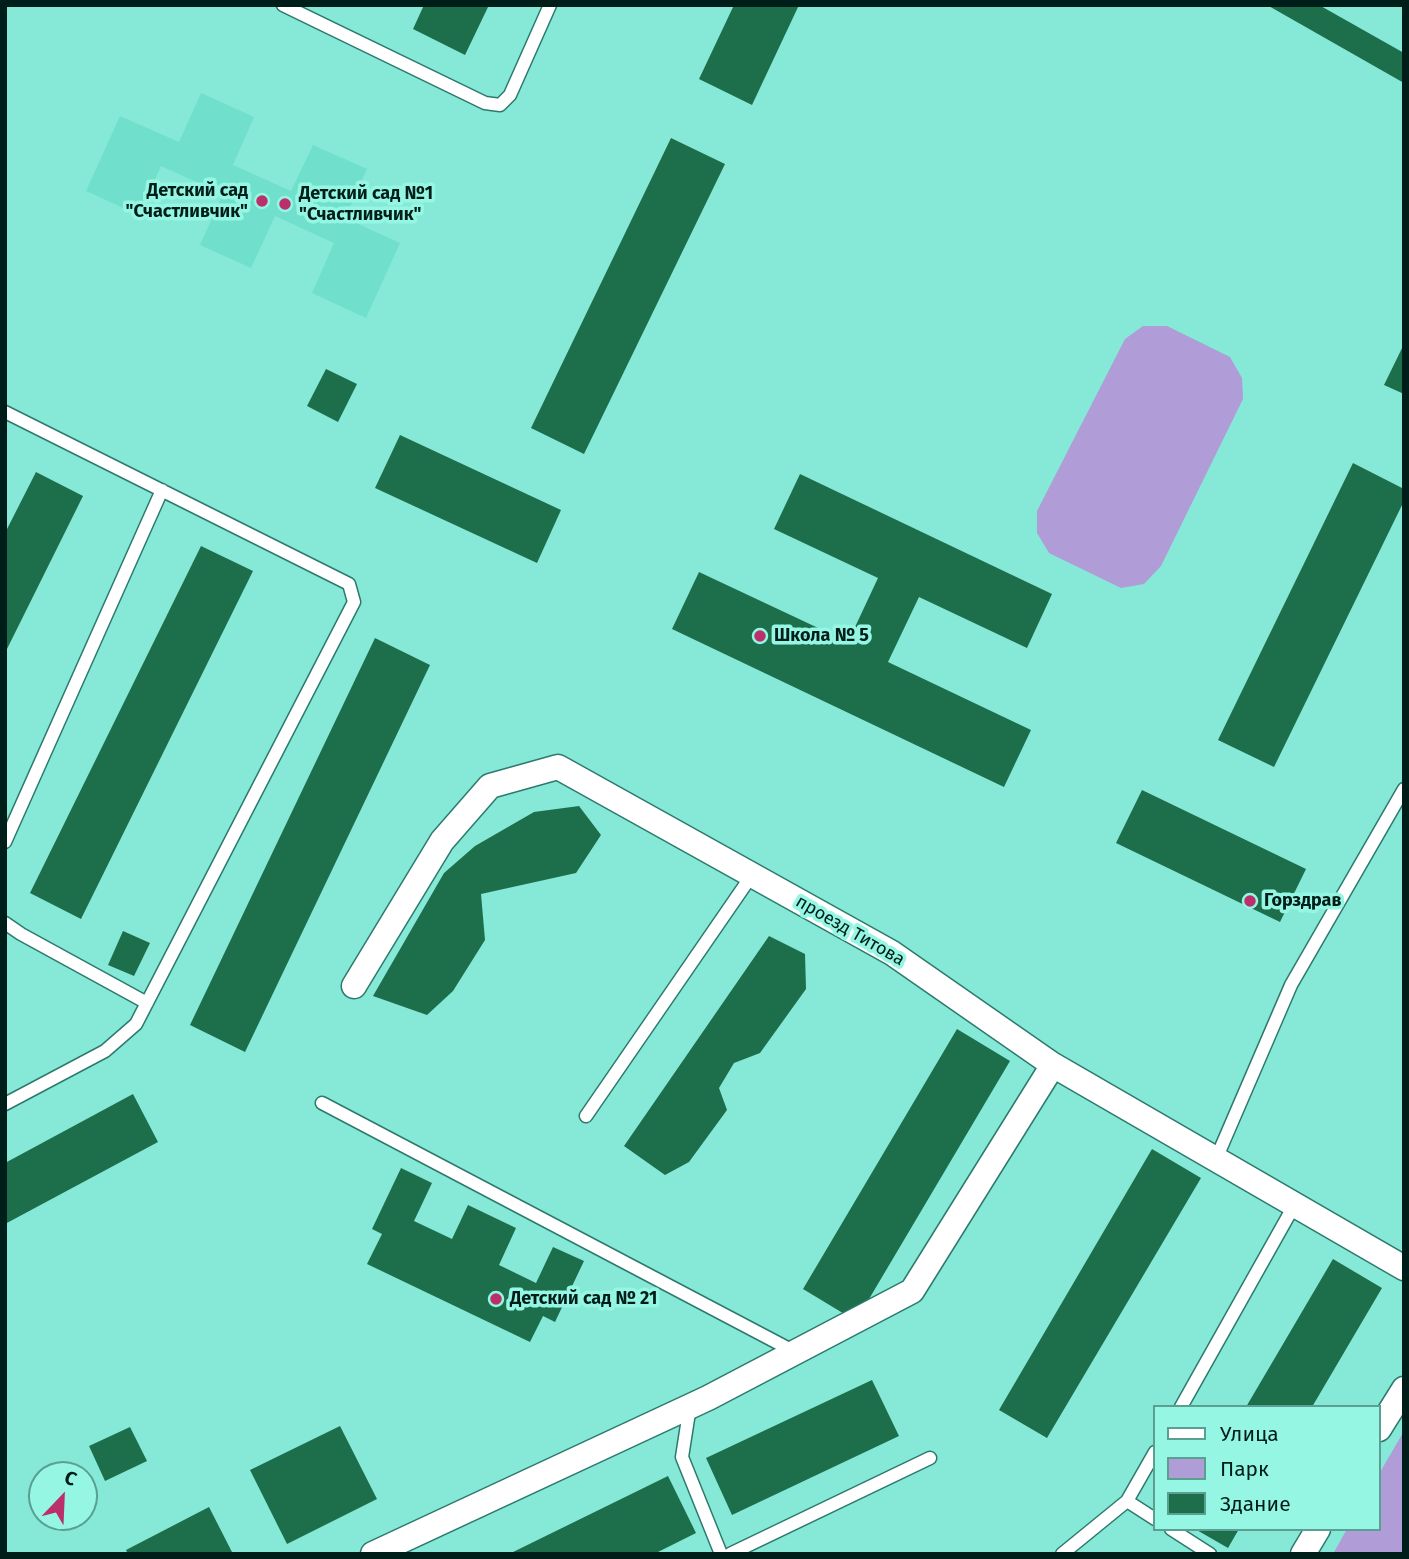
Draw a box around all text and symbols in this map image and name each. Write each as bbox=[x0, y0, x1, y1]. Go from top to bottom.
place label: Детский сад "Счастливчик" bbox=[126, 180, 248, 222]
place label: Детский сад №1 "Счастливчик" bbox=[299, 183, 433, 226]
marker: Детский сад "Счастливчик" bbox=[254, 193, 270, 209]
marker: Детский сад №1 "Счастливчик" bbox=[277, 196, 293, 212]
place label: Школа № 5 bbox=[774, 625, 869, 647]
marker: Школа № 5 bbox=[752, 628, 768, 644]
place label: Горздрав bbox=[1264, 890, 1341, 912]
street label: проезд Титова bbox=[792, 891, 908, 971]
marker: Горздрав bbox=[1242, 893, 1258, 909]
place label: Детский сад № 21 bbox=[510, 1288, 657, 1310]
marker: Детский сад № 21 bbox=[488, 1291, 504, 1307]
legend bbox=[1154, 1405, 1381, 1531]
text: Улица bbox=[1220, 1421, 1279, 1447]
text: Парк bbox=[1220, 1456, 1269, 1482]
north arrow bbox=[28, 1461, 98, 1531]
text: С bbox=[61, 1465, 80, 1491]
text: Здание bbox=[1220, 1491, 1291, 1517]

